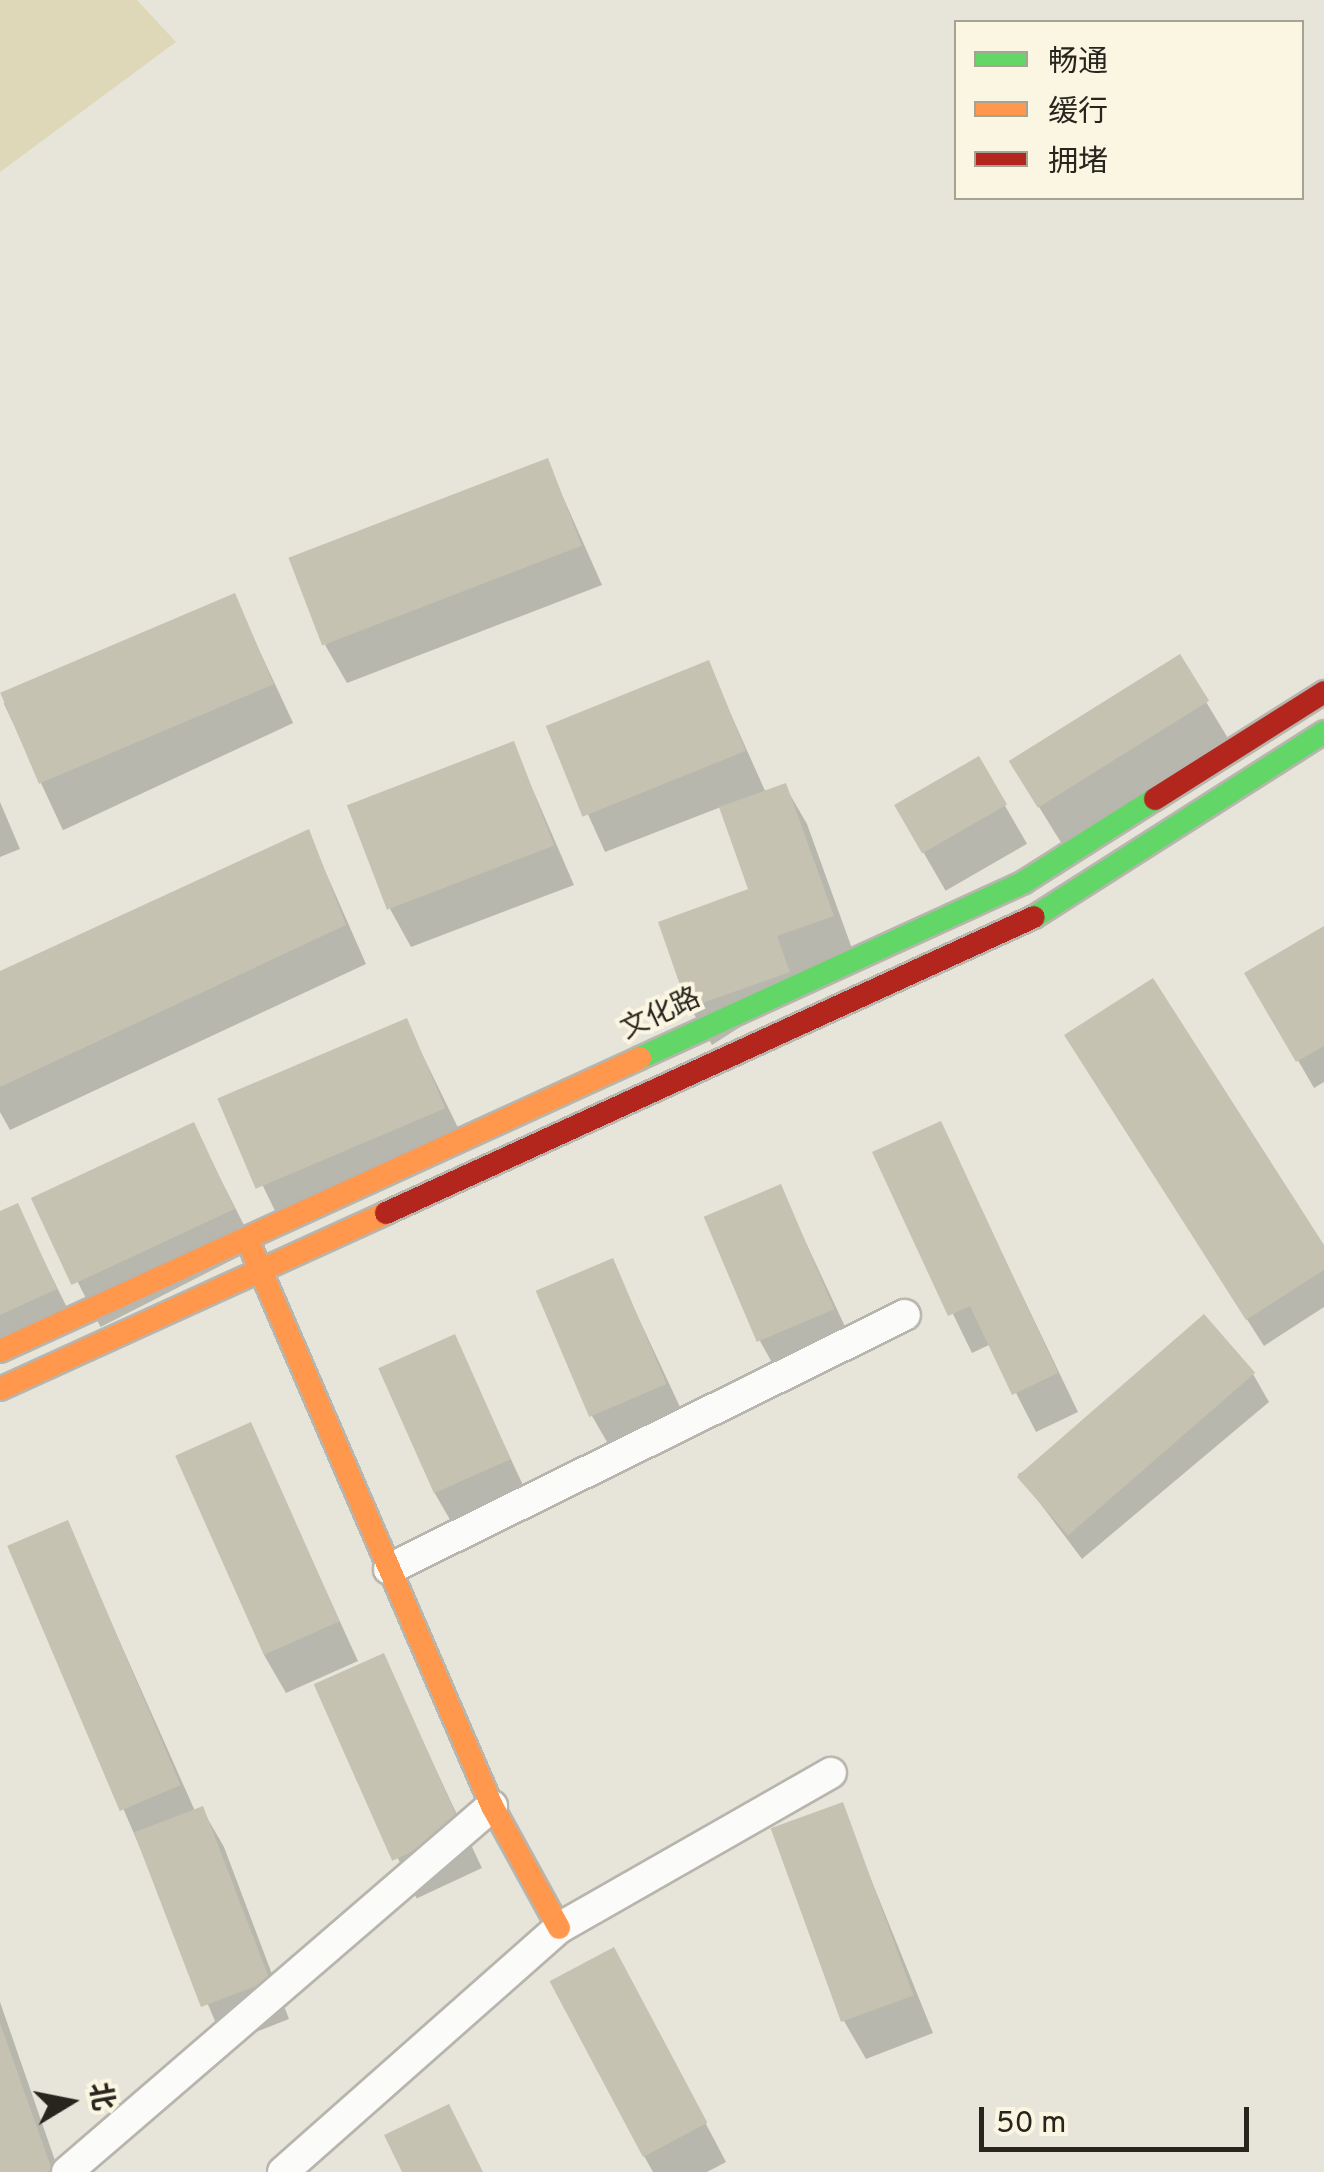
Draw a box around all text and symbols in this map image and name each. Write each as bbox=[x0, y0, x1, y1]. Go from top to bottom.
legend bbox=[954, 20, 1304, 200]
text: 畅通 bbox=[1048, 45, 1108, 82]
text: 缓行 bbox=[1048, 95, 1108, 132]
text: 拥堵 bbox=[1048, 145, 1108, 182]
street label: 文化路 bbox=[616, 982, 706, 1048]
north arrow bbox=[20, 2052, 120, 2152]
text: 北 bbox=[79, 2080, 120, 2114]
scale bar bbox=[984, 2087, 1254, 2149]
text: 50 m bbox=[996, 2106, 1066, 2143]

